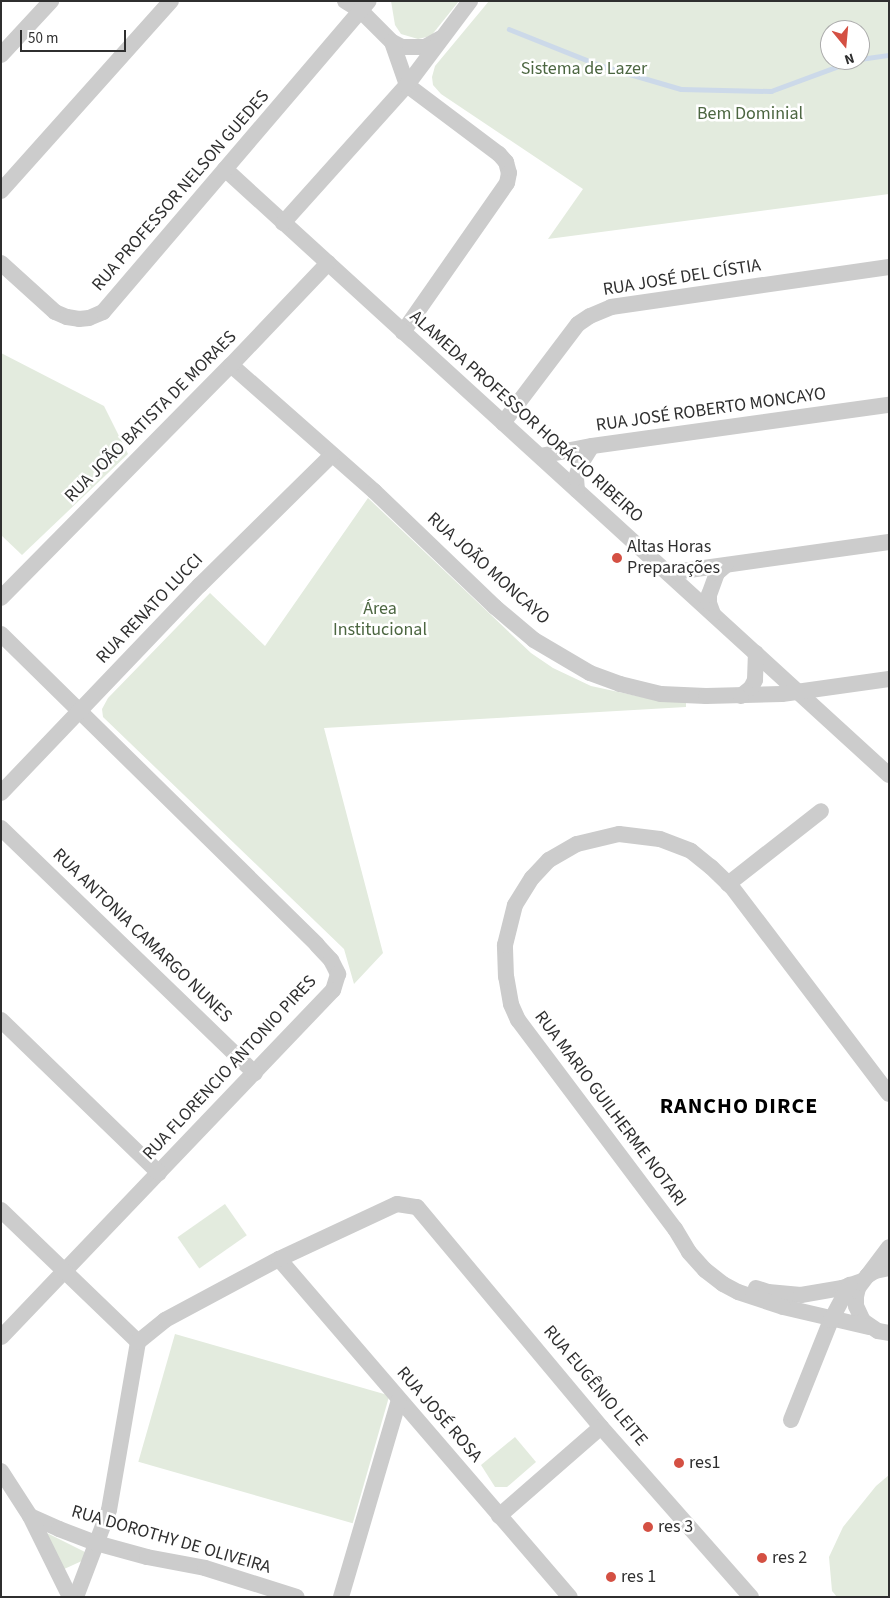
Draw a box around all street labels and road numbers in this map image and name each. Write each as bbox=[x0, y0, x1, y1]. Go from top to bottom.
street label: RUA PROFESSOR NELSON GUEDES bbox=[88, 86, 274, 296]
street label: RUA JOSÉ DEL CÍSTIA bbox=[602, 255, 762, 301]
street label: ALAMEDA PROFESSOR HORÁCIO RIBEIRO bbox=[405, 306, 647, 528]
street label: RUA JOÃO BATISTA DE MORAES bbox=[61, 327, 241, 507]
street label: RUA JOSÉ ROBERTO MONCAYO bbox=[595, 383, 827, 437]
street label: RUA JOÃO MONCAYO bbox=[422, 508, 554, 630]
street label: RUA RENATO LUCCI bbox=[92, 550, 208, 668]
street label: RUA ANTONIA CAMARGO NUNES bbox=[48, 844, 236, 1028]
street label: RUA FLORENCIO ANTONIO PIRES bbox=[139, 971, 321, 1165]
street label: RUA MARIO GUILHERME NOTARI bbox=[529, 1007, 691, 1211]
street label: RUA EUGÊNIO LEITE bbox=[538, 1321, 652, 1451]
street label: RUA JOSÉ ROSA bbox=[392, 1363, 486, 1467]
street label: RUA DOROTHY DE OLIVEIRA bbox=[69, 1501, 273, 1579]

